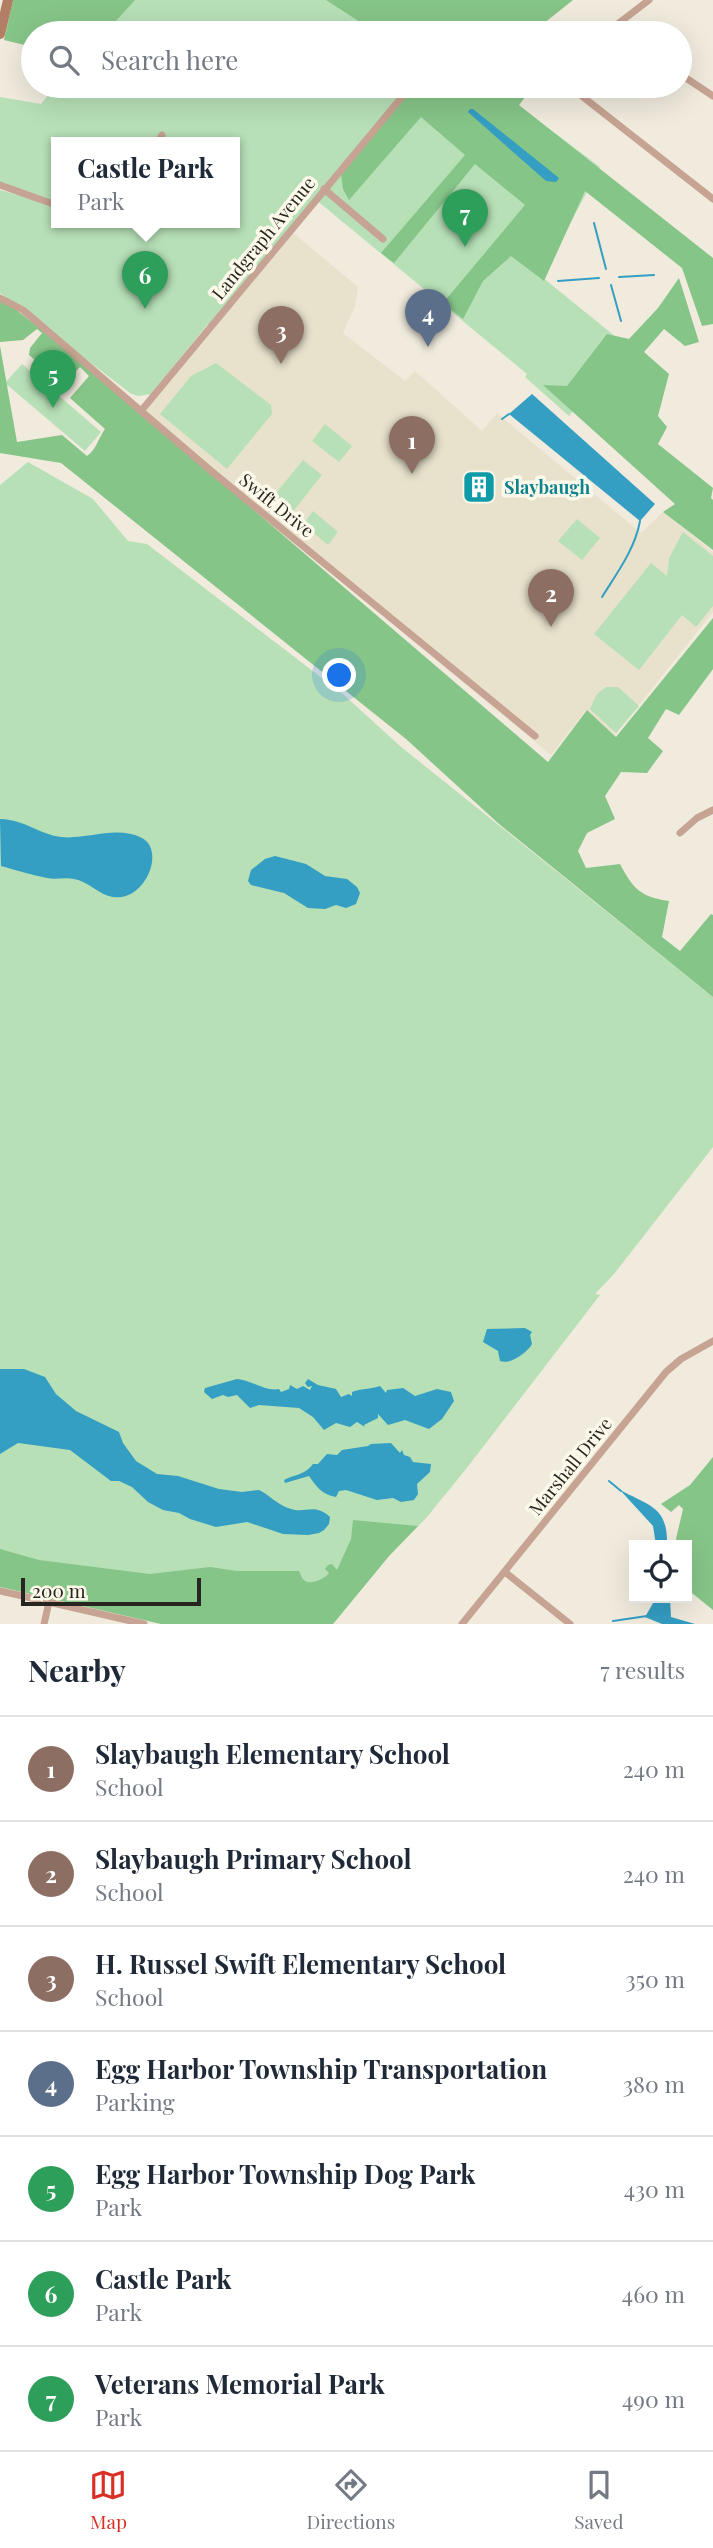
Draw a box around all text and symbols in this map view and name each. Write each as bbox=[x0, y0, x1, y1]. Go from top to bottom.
search box bbox=[21, 21, 692, 98]
icon: search bbox=[45, 41, 83, 79]
text: Search here bbox=[101, 42, 238, 77]
popup bbox=[51, 137, 240, 228]
text: Castle Park bbox=[77, 150, 214, 185]
street label: Landgraph Avenue bbox=[206, 172, 320, 304]
text: Park bbox=[77, 185, 124, 216]
pin: 7 bbox=[442, 189, 488, 247]
pin: 6 bbox=[122, 251, 168, 309]
pin: 4 bbox=[405, 289, 451, 347]
pin: 3 bbox=[258, 306, 304, 364]
pin: 5 bbox=[30, 350, 76, 408]
pin: 1 bbox=[389, 416, 435, 474]
street label: Swift Drive bbox=[235, 468, 319, 542]
building icon: Slaybaugh bbox=[460, 468, 498, 506]
place label: Slaybaugh bbox=[504, 475, 590, 499]
pin: 2 bbox=[528, 569, 574, 627]
your location bbox=[322, 658, 356, 692]
street label: Marshall Drive bbox=[523, 1412, 617, 1520]
map controls bbox=[629, 1540, 692, 1603]
button: locate bbox=[629, 1540, 692, 1603]
scale bar bbox=[21, 1575, 201, 1607]
text: 200 m bbox=[32, 1577, 86, 1603]
text: Nearby bbox=[28, 1650, 126, 1690]
text: 7 results bbox=[600, 1654, 685, 1685]
text: Slaybaugh Elementary School bbox=[95, 1736, 450, 1771]
text: 1 bbox=[47, 1753, 55, 1784]
text: 240 m bbox=[623, 1753, 685, 1784]
text: School bbox=[95, 1771, 164, 1802]
text: Slaybaugh Primary School bbox=[95, 1841, 412, 1876]
text: 2 bbox=[45, 1858, 57, 1889]
text: 240 m bbox=[623, 1858, 685, 1889]
text: School bbox=[95, 1876, 164, 1907]
text: H. Russel Swift Elementary School bbox=[95, 1946, 506, 1981]
text: 3 bbox=[45, 1963, 57, 1994]
text: 350 m bbox=[625, 1963, 685, 1994]
text: School bbox=[95, 1981, 164, 2012]
text: Egg Harbor Township Transportation bbox=[95, 2051, 547, 2086]
text: 4 bbox=[45, 2068, 57, 2099]
text: 380 m bbox=[623, 2068, 685, 2099]
text: Parking bbox=[95, 2086, 175, 2117]
text: Egg Harbor Township Dog Park bbox=[95, 2156, 476, 2191]
text: 5 bbox=[46, 2173, 56, 2204]
text: 430 m bbox=[624, 2173, 685, 2204]
text: Park bbox=[95, 2191, 142, 2222]
text: Castle Park bbox=[95, 2261, 231, 2296]
text: 6 bbox=[45, 2278, 57, 2309]
text: 460 m bbox=[622, 2278, 685, 2309]
text: Park bbox=[95, 2296, 142, 2327]
text: Veterans Memorial Park bbox=[95, 2366, 385, 2401]
text: 7 bbox=[46, 2383, 56, 2414]
text: 490 m bbox=[622, 2383, 685, 2414]
text: Park bbox=[95, 2401, 142, 2432]
tab: Map bbox=[89, 2466, 127, 2534]
tab: Directions bbox=[306, 2466, 395, 2534]
tab: Saved bbox=[574, 2466, 624, 2534]

